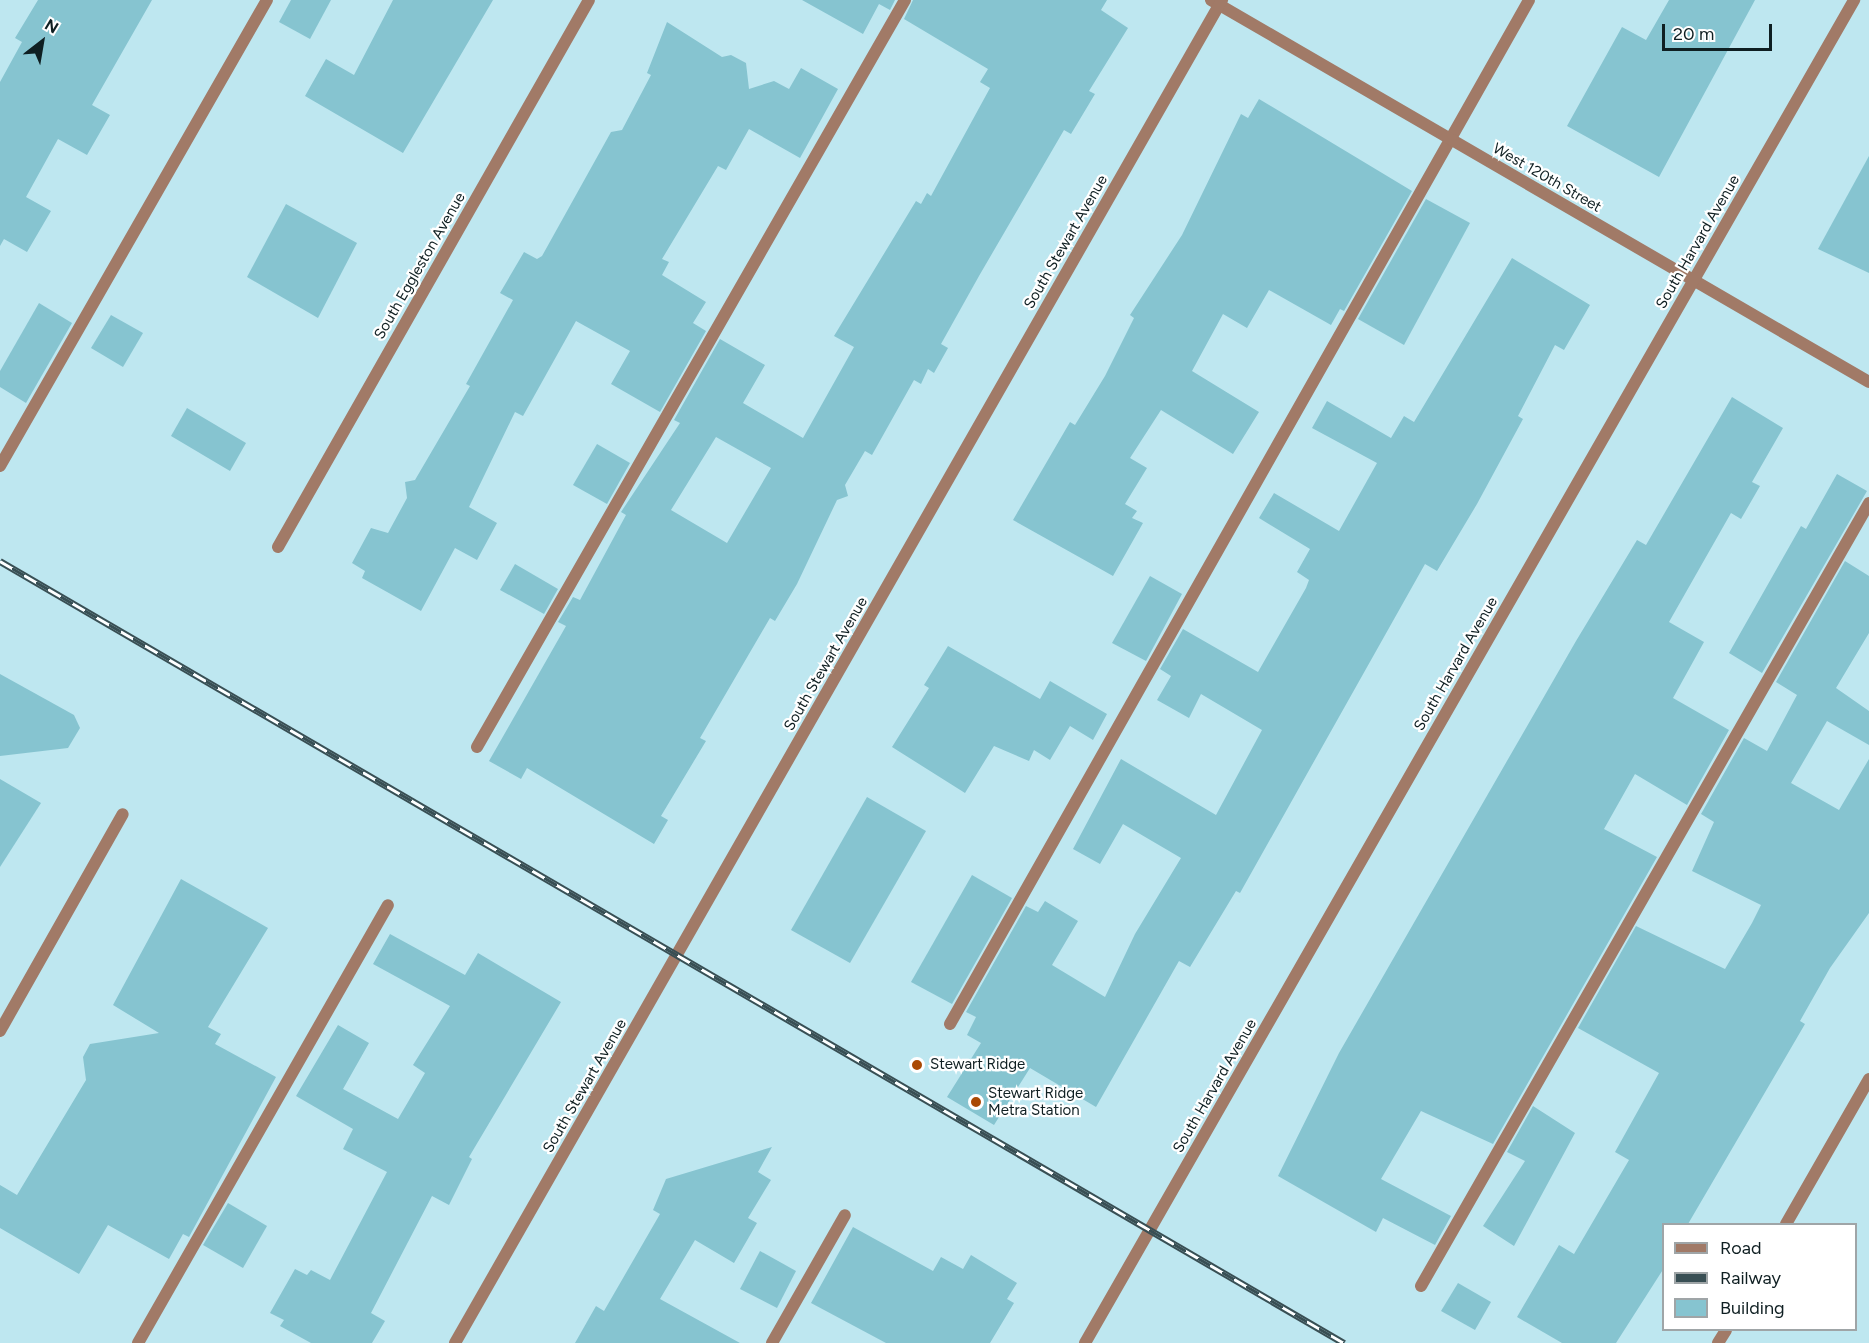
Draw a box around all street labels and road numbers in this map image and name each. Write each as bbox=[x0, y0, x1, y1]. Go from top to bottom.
street label: West 120th Street bbox=[1490, 140, 1604, 216]
street label: South Stewart Avenue bbox=[1020, 172, 1112, 312]
street label: South Harvard Avenue bbox=[1652, 172, 1744, 312]
street label: South Eggleston Avenue bbox=[371, 190, 469, 342]
street label: South Stewart Avenue bbox=[780, 594, 872, 734]
street label: South Harvard Avenue bbox=[1410, 594, 1502, 734]
street label: South Stewart Avenue bbox=[539, 1016, 631, 1156]
street label: South Harvard Avenue bbox=[1169, 1016, 1261, 1156]

